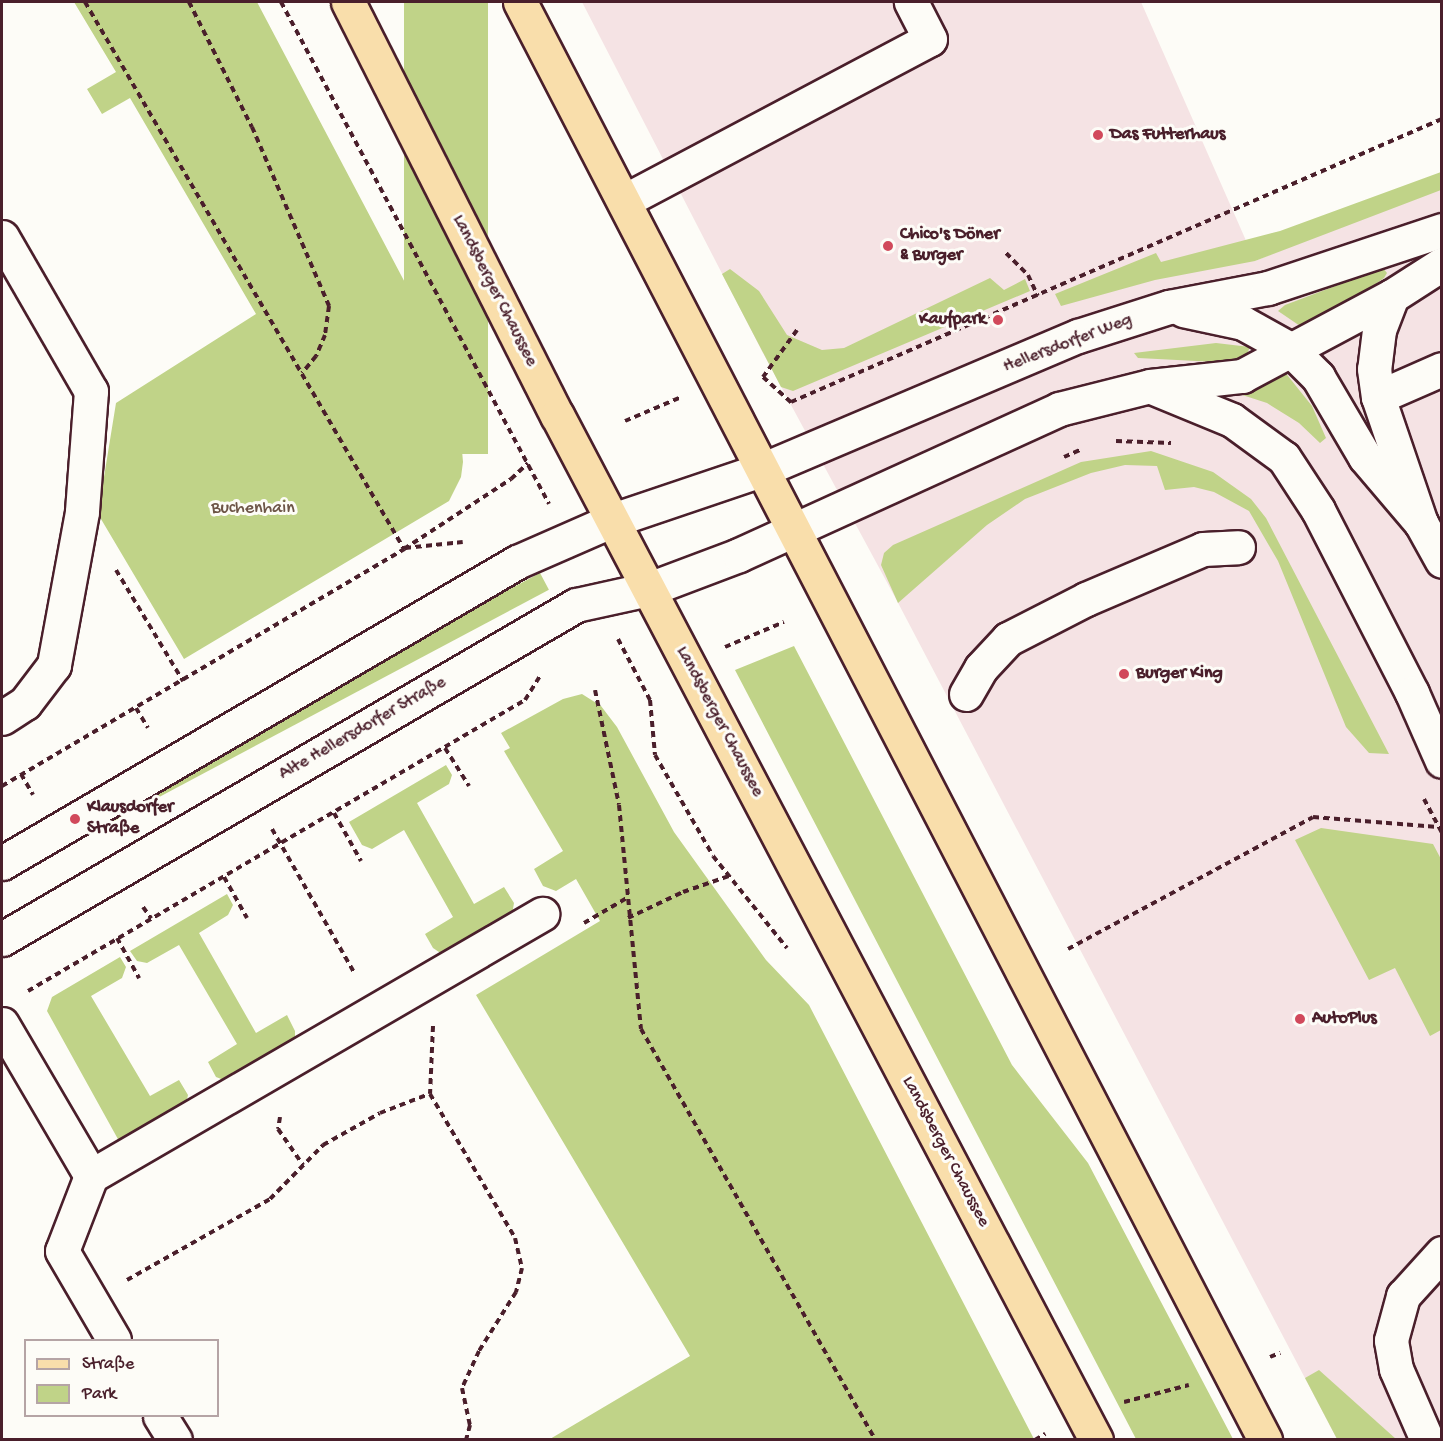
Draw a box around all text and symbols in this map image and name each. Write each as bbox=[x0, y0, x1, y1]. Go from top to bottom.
place label: Das Futterhaus bbox=[1110, 124, 1225, 146]
marker: Das Futterhaus bbox=[1091, 128, 1105, 142]
street label: Landsberger Chaussee bbox=[446, 212, 542, 370]
place label: Chico's Döner & Burger bbox=[900, 225, 1000, 268]
marker: Chico's Döner & Burger bbox=[881, 239, 895, 253]
place label: Kaufpark bbox=[919, 309, 986, 331]
street label: Hellersdorfer Weg bbox=[1001, 309, 1135, 379]
marker: Kaufpark bbox=[991, 313, 1005, 327]
park label: Buchenhain bbox=[211, 498, 295, 520]
street label: Landsberger Chaussee bbox=[670, 643, 768, 801]
place label: Burger King bbox=[1136, 663, 1223, 685]
marker: Burger King bbox=[1117, 667, 1131, 681]
street label: Alte Hellersdorfer Straße bbox=[276, 672, 450, 786]
place label: Klausdorfer Straße bbox=[87, 798, 173, 840]
marker: Klausdorfer Straße bbox=[68, 812, 82, 826]
place label: AutoPlus bbox=[1312, 1008, 1377, 1030]
marker: AutoPlus bbox=[1293, 1012, 1307, 1026]
street label: Landsberger Chaussee bbox=[896, 1073, 994, 1231]
legend bbox=[24, 1339, 219, 1417]
text: Straße bbox=[82, 1354, 134, 1375]
text: Park bbox=[82, 1384, 116, 1405]

